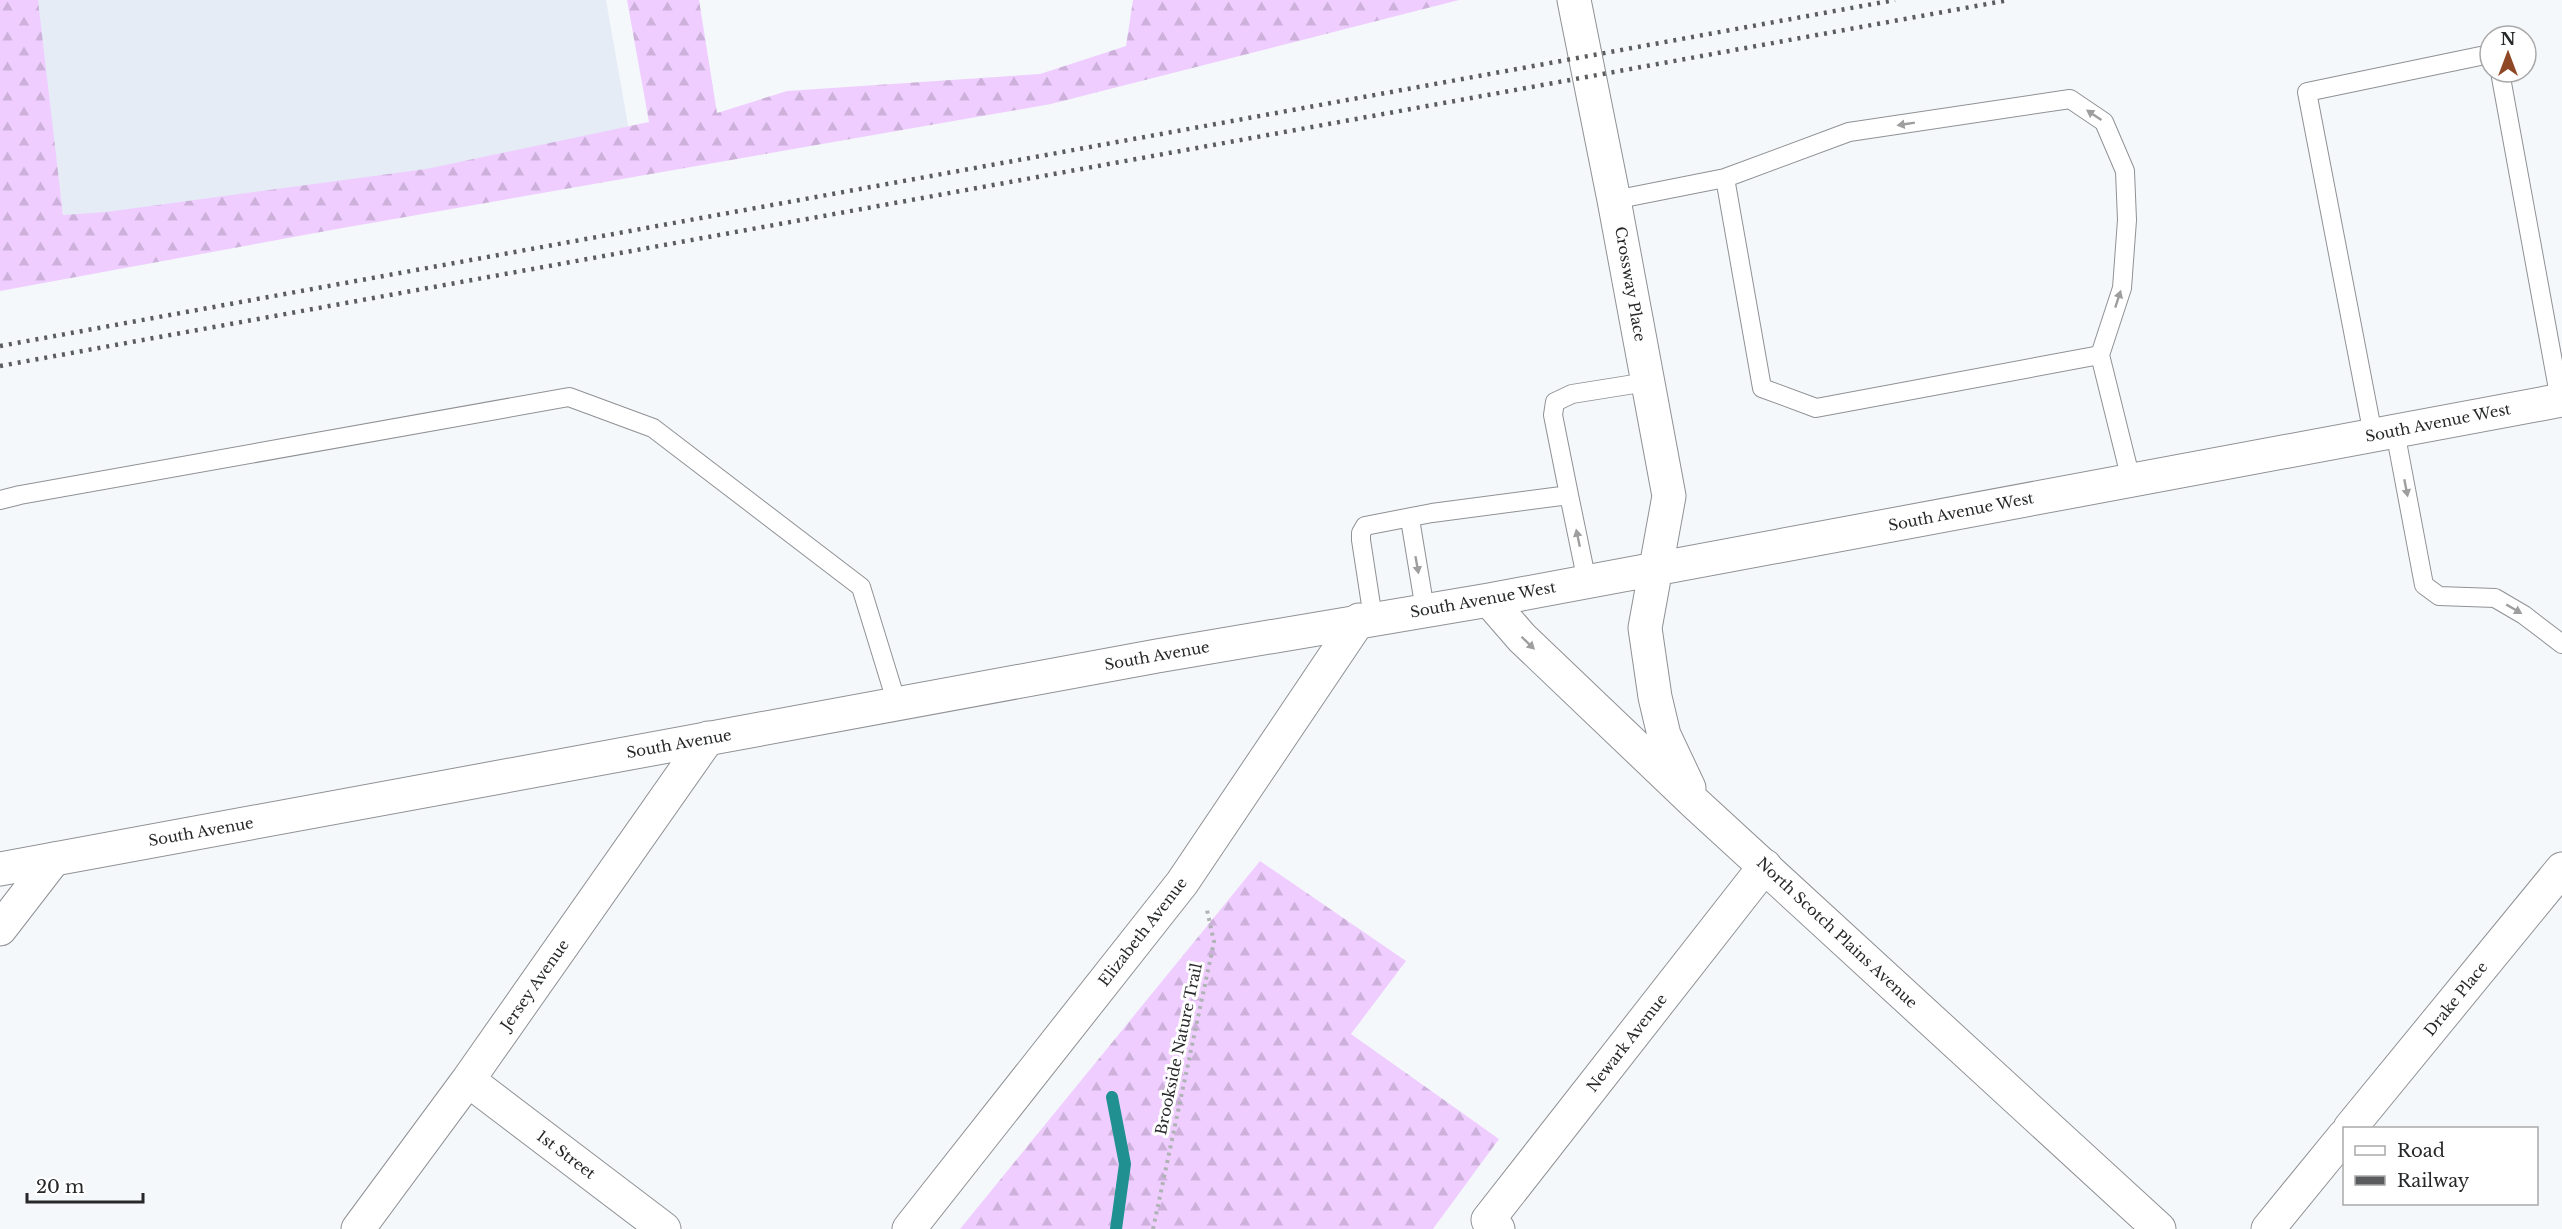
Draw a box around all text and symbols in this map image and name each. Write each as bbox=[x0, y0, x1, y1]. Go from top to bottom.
north arrow bbox=[2478, 24, 2538, 84]
text: N bbox=[2500, 29, 2516, 49]
one-way arrow bbox=[2086, 110, 2102, 121]
one-way arrow bbox=[1896, 119, 1915, 128]
street label: Crossway Place bbox=[1611, 225, 1650, 343]
one-way arrow bbox=[2114, 290, 2124, 308]
street label: South Avenue West bbox=[2364, 399, 2512, 446]
one-way arrow bbox=[2402, 479, 2411, 498]
street label: South Avenue West bbox=[1887, 488, 2035, 535]
one-way arrow bbox=[1573, 529, 1582, 548]
one-way arrow bbox=[1413, 555, 1422, 574]
street label: South Avenue West bbox=[1409, 577, 1558, 622]
one-way arrow bbox=[2506, 604, 2522, 615]
one-way arrow bbox=[1521, 636, 1535, 650]
street label: South Avenue bbox=[1103, 637, 1211, 674]
street label: South Avenue bbox=[625, 725, 733, 762]
street label: South Avenue bbox=[147, 813, 255, 850]
street label: North Scotch Plains Avenue bbox=[1753, 853, 1922, 1012]
street label: Elizabeth Avenue bbox=[1094, 874, 1191, 990]
street label: Jersey Avenue bbox=[495, 936, 573, 1035]
street label: Drake Place bbox=[2420, 958, 2491, 1040]
street label: Brookside Nature Trail bbox=[1151, 961, 1206, 1137]
street label: Newark Avenue bbox=[1582, 990, 1671, 1096]
street label: 1st Street bbox=[533, 1126, 600, 1183]
legend bbox=[2343, 1127, 2538, 1205]
text: Road bbox=[2397, 1140, 2445, 1162]
scale bar bbox=[27, 1166, 142, 1204]
text: Railway bbox=[2397, 1170, 2470, 1192]
text: 20 m bbox=[36, 1176, 84, 1198]

